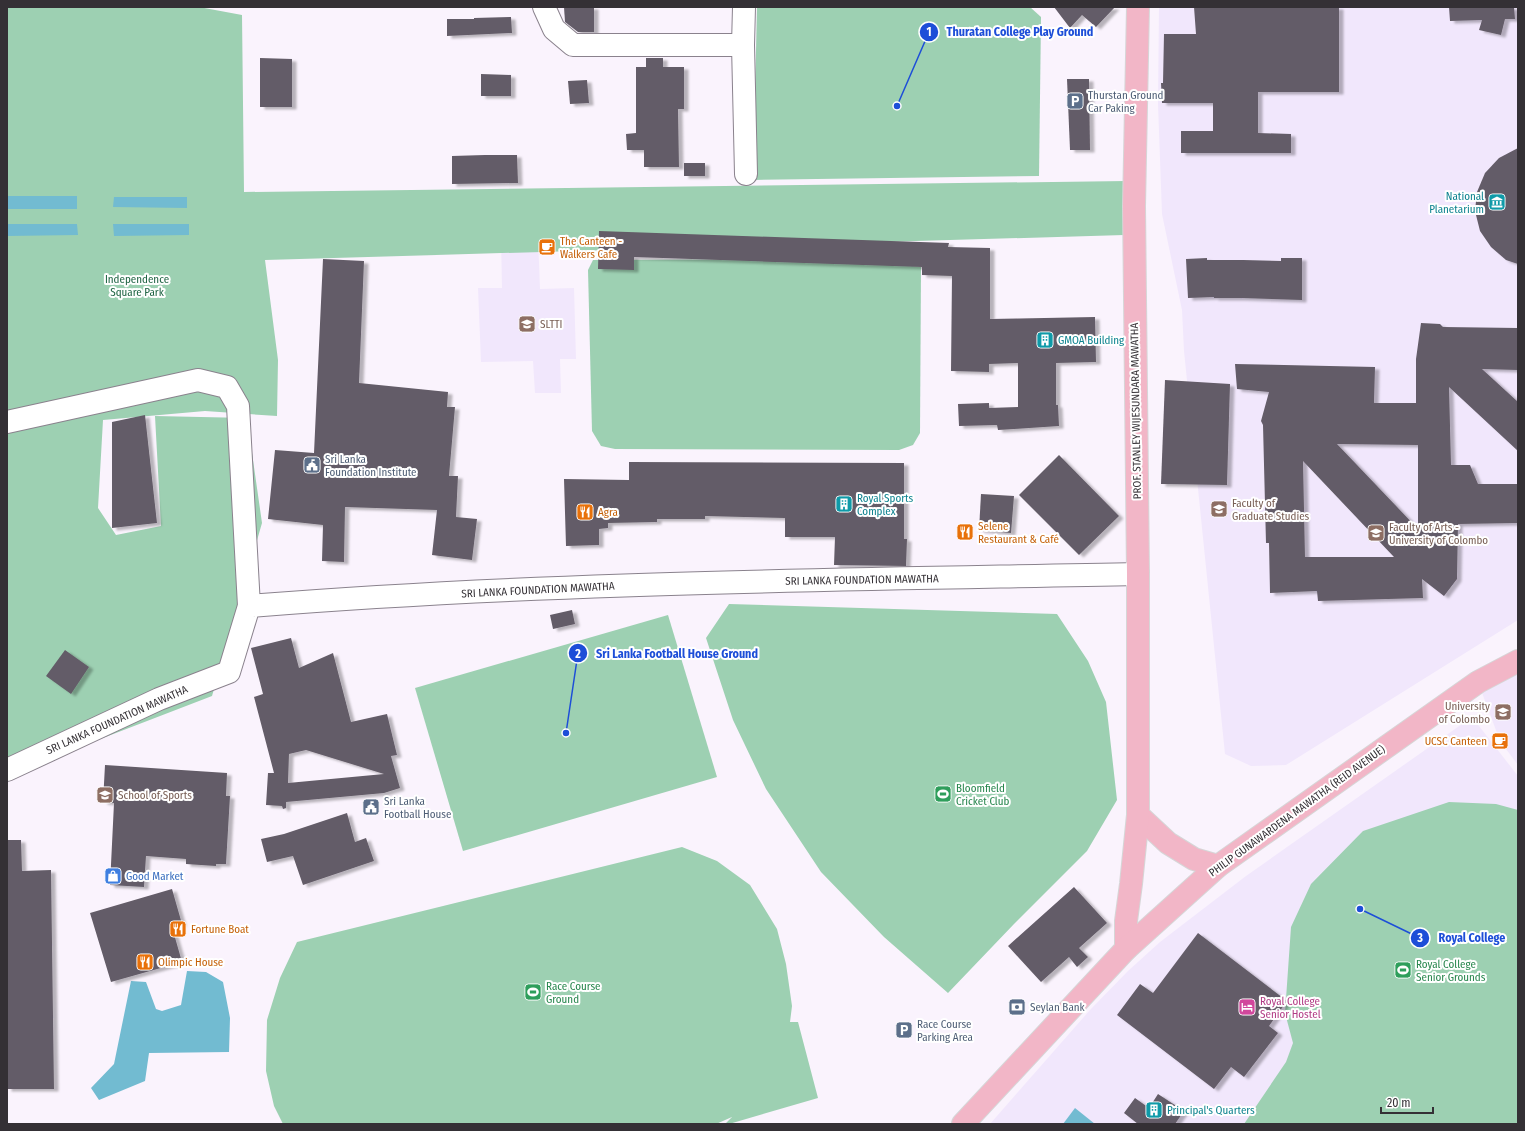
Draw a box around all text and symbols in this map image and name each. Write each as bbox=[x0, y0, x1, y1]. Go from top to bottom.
callout: Thuratan College Play Ground bbox=[919, 20, 1101, 44]
text: 1 bbox=[926, 25, 932, 39]
text: Thuratan College Play Ground bbox=[947, 25, 1093, 39]
place label: Thurstan Ground Car Paking bbox=[1088, 89, 1163, 115]
parking icon: Thurstan Ground Car Paking bbox=[1065, 91, 1085, 111]
place label: National Planetarium bbox=[1429, 190, 1484, 216]
museum icon: National Planetarium bbox=[1487, 192, 1507, 212]
place label: The Canteen - Walkers Cafe bbox=[560, 235, 622, 261]
cafe icon: The Canteen - Walkers Cafe bbox=[537, 237, 557, 257]
park label: Independence Square Park bbox=[105, 273, 169, 299]
school or university icon: SLTTI bbox=[517, 314, 537, 334]
place label: SLTTI bbox=[540, 318, 563, 331]
street label: PROF. STANLEY WIJESUNDARA MAWATHA bbox=[1128, 322, 1144, 499]
building icon: GMOA Building bbox=[1035, 330, 1055, 350]
place label: GMOA Building bbox=[1058, 334, 1125, 347]
place label: Sri Lanka Foundation Institute bbox=[325, 453, 417, 479]
public building icon: Sri Lanka Foundation Institute bbox=[302, 455, 322, 475]
place label: Royal Sports Complex bbox=[857, 492, 914, 518]
building icon: Royal Sports Complex bbox=[834, 494, 854, 514]
place label: Faculty of Graduate Studies bbox=[1232, 497, 1310, 523]
school or university icon: Faculty of Graduate Studies bbox=[1209, 499, 1229, 519]
restaurant icon: Agra bbox=[575, 502, 595, 522]
place label: Agra bbox=[598, 506, 618, 519]
place label: Selene Restaurant & Café bbox=[978, 520, 1059, 546]
place label: Faculty of Arts - University of Colombo bbox=[1389, 521, 1488, 547]
restaurant icon: Selene Restaurant & Café bbox=[955, 522, 975, 542]
school or university icon: Faculty of Arts - University of Colombo bbox=[1366, 523, 1386, 543]
street label: SRI LANKA FOUNDATION MAWATHA bbox=[785, 572, 939, 588]
street label: SRI LANKA FOUNDATION MAWATHA bbox=[461, 579, 615, 601]
callout: Sri Lanka Football House Ground bbox=[568, 641, 766, 665]
text: 2 bbox=[574, 647, 581, 661]
text: Sri Lanka Football House Ground bbox=[596, 647, 758, 661]
street label: SRI LANKA FOUNDATION MAWATHA bbox=[44, 683, 190, 757]
place label: University of Colombo bbox=[1438, 700, 1490, 726]
school or university icon: University of Colombo bbox=[1493, 702, 1513, 722]
cafe icon: UCSC Canteen bbox=[1490, 731, 1510, 751]
place label: UCSC Canteen bbox=[1425, 735, 1487, 748]
street label: PHILIP GUNAWARDENA MAWATHA (REID AVENUE) bbox=[1206, 743, 1388, 879]
place label: Bloomfield Cricket Club bbox=[956, 782, 1010, 808]
sports icon: Bloomfield Cricket Club bbox=[933, 784, 953, 804]
school or university icon: School of Sports bbox=[95, 785, 115, 805]
place label: School of Sports bbox=[118, 789, 192, 802]
place label: Sri Lanka Football House bbox=[384, 795, 451, 821]
public building icon: Sri Lanka Football House bbox=[361, 797, 381, 817]
shop icon: Good Market bbox=[103, 866, 123, 886]
place label: Good Market bbox=[126, 870, 184, 883]
restaurant icon: Fortune Boat bbox=[168, 919, 188, 939]
place label: Fortune Boat bbox=[191, 923, 249, 936]
callout: Royal College bbox=[1410, 926, 1513, 950]
text: 3 bbox=[1416, 931, 1423, 945]
text: Royal College bbox=[1439, 931, 1505, 945]
restaurant icon: Olimpic House bbox=[135, 952, 155, 972]
place label: Olimpic House bbox=[158, 956, 223, 969]
place label: Royal College Senior Grounds bbox=[1416, 958, 1486, 984]
sports icon: Royal College Senior Grounds bbox=[1393, 960, 1413, 980]
place label: Race Course Ground bbox=[546, 980, 601, 1006]
sports icon: Race Course Ground bbox=[523, 982, 543, 1002]
place label: Royal College Senior Hostel bbox=[1260, 995, 1321, 1021]
bank icon: Seylan Bank bbox=[1007, 997, 1027, 1017]
hotel icon: Royal College Senior Hostel bbox=[1237, 997, 1257, 1017]
place label: Seylan Bank bbox=[1030, 1001, 1086, 1014]
place label: Race Course Parking Area bbox=[917, 1018, 973, 1044]
parking icon: Race Course Parking Area bbox=[894, 1020, 914, 1040]
scale bar bbox=[1381, 1089, 1433, 1115]
text: 20 m bbox=[1387, 1096, 1411, 1110]
building icon: Principal's Quarters bbox=[1144, 1100, 1164, 1120]
place label: Principal's Quarters bbox=[1167, 1104, 1255, 1117]

